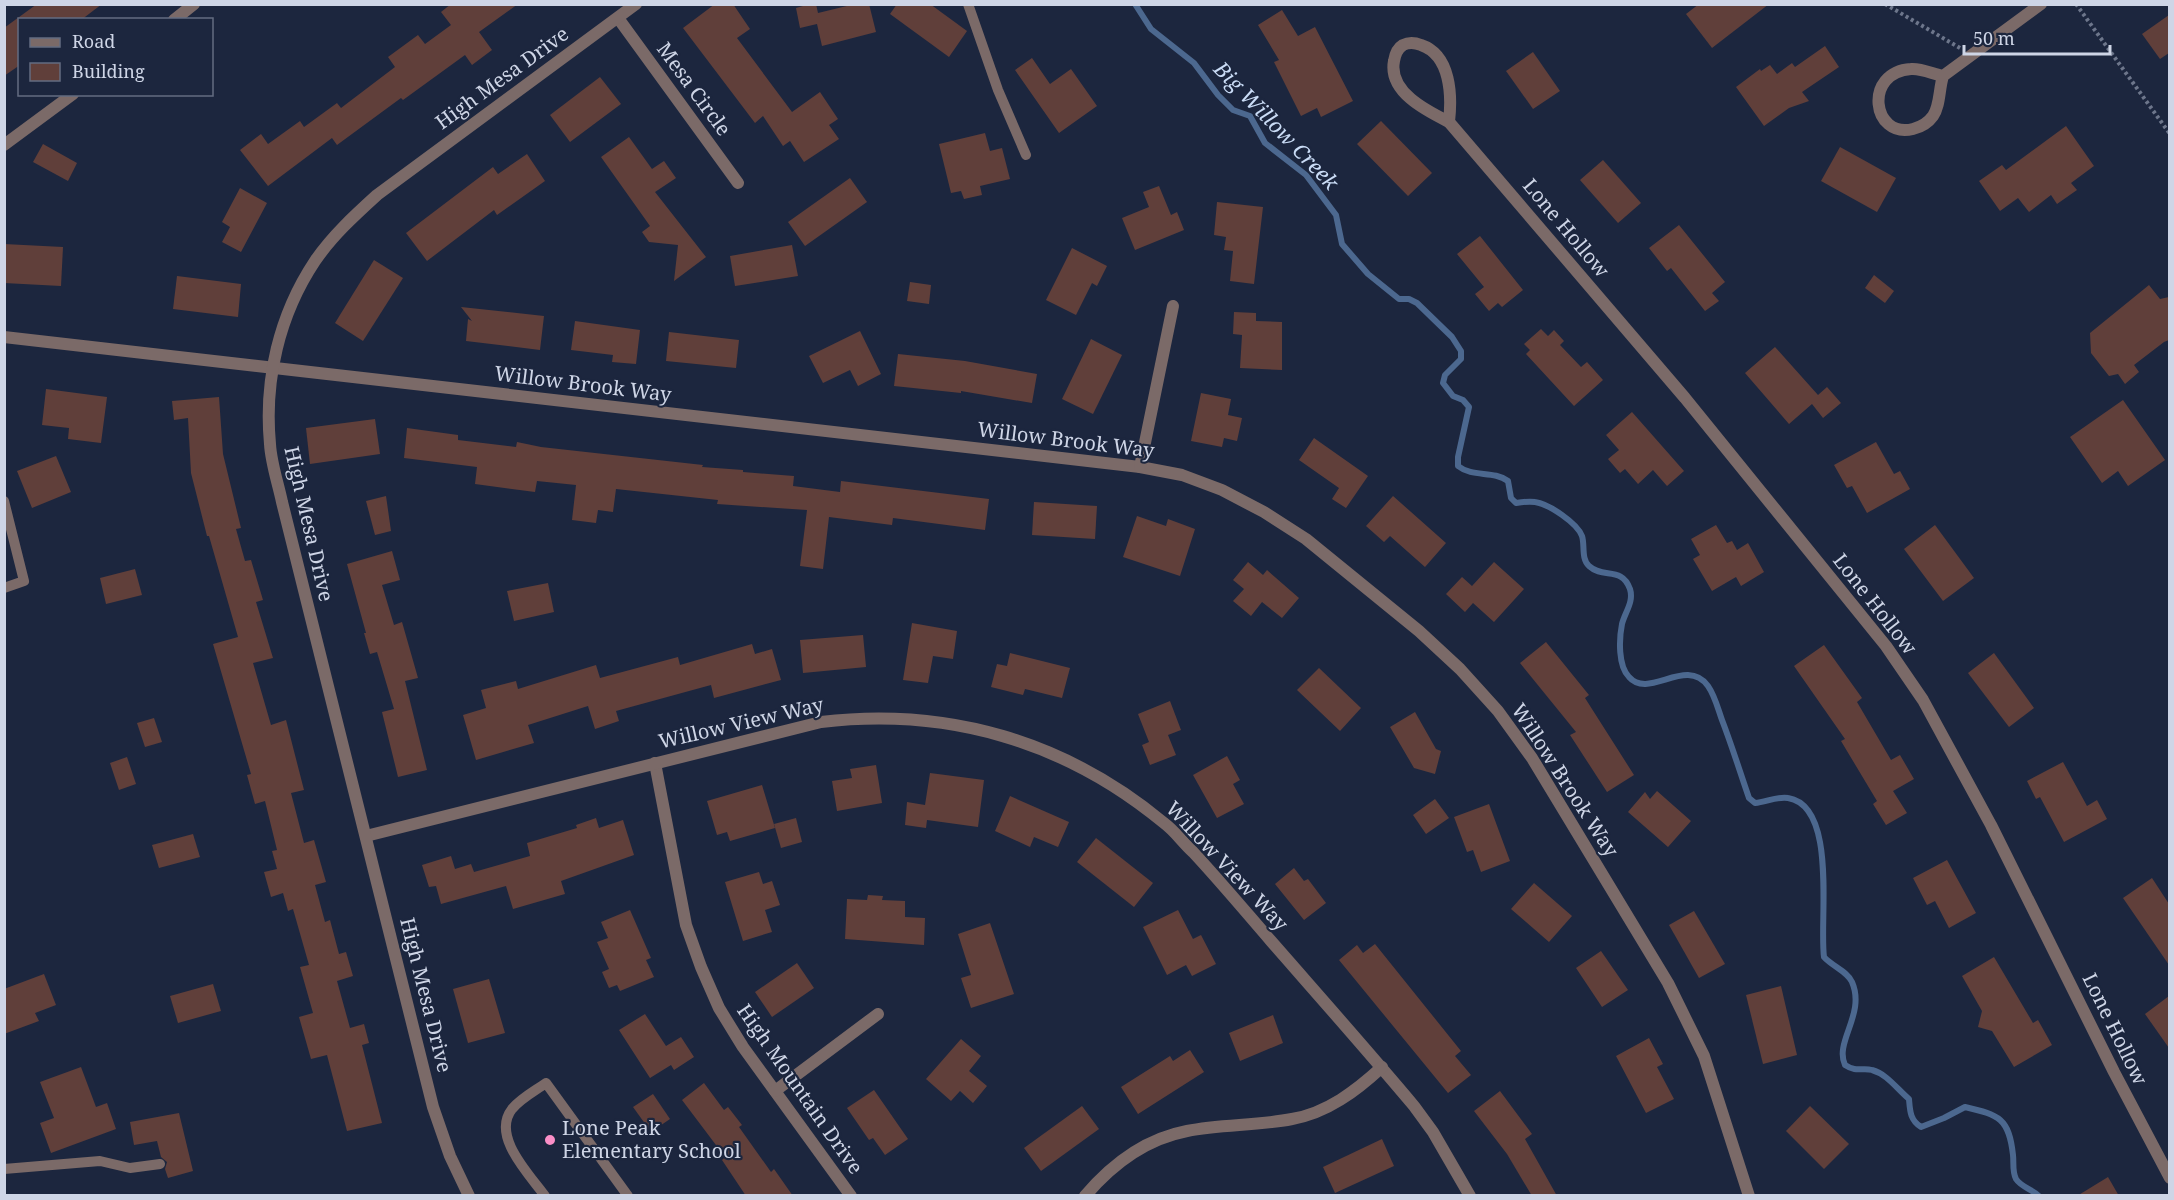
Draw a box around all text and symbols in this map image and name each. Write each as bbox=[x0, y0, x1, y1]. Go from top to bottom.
legend bbox=[18, 18, 213, 96]
scale bar bbox=[1964, 18, 2110, 56]
street label: High Mesa Drive bbox=[430, 20, 574, 135]
text: 50 m bbox=[1973, 26, 2015, 50]
text: Road bbox=[72, 29, 115, 53]
street label: Mesa Circle bbox=[651, 36, 738, 141]
water label: Big Willow Creek bbox=[1207, 54, 1346, 196]
text: Building bbox=[72, 59, 145, 83]
street label: Lone Hollow bbox=[1517, 173, 1616, 283]
street label: Willow Brook Way bbox=[493, 359, 674, 408]
street label: Willow Brook Way bbox=[976, 415, 1157, 464]
street label: High Mesa Drive bbox=[279, 444, 340, 604]
street label: Lone Hollow bbox=[1827, 548, 1924, 660]
street label: Willow View Way bbox=[656, 690, 827, 755]
street label: Willow Brook Way bbox=[1506, 698, 1626, 862]
street label: Willow View Way bbox=[1160, 795, 1295, 937]
street label: High Mesa Drive bbox=[394, 915, 459, 1075]
street label: Lone Hollow bbox=[2077, 968, 2155, 1090]
street label: High Mountain Drive bbox=[731, 998, 869, 1179]
place label: Lone Peak Elementary School bbox=[562, 1114, 741, 1164]
marker: Lone Peak Elementary School bbox=[543, 1133, 557, 1147]

